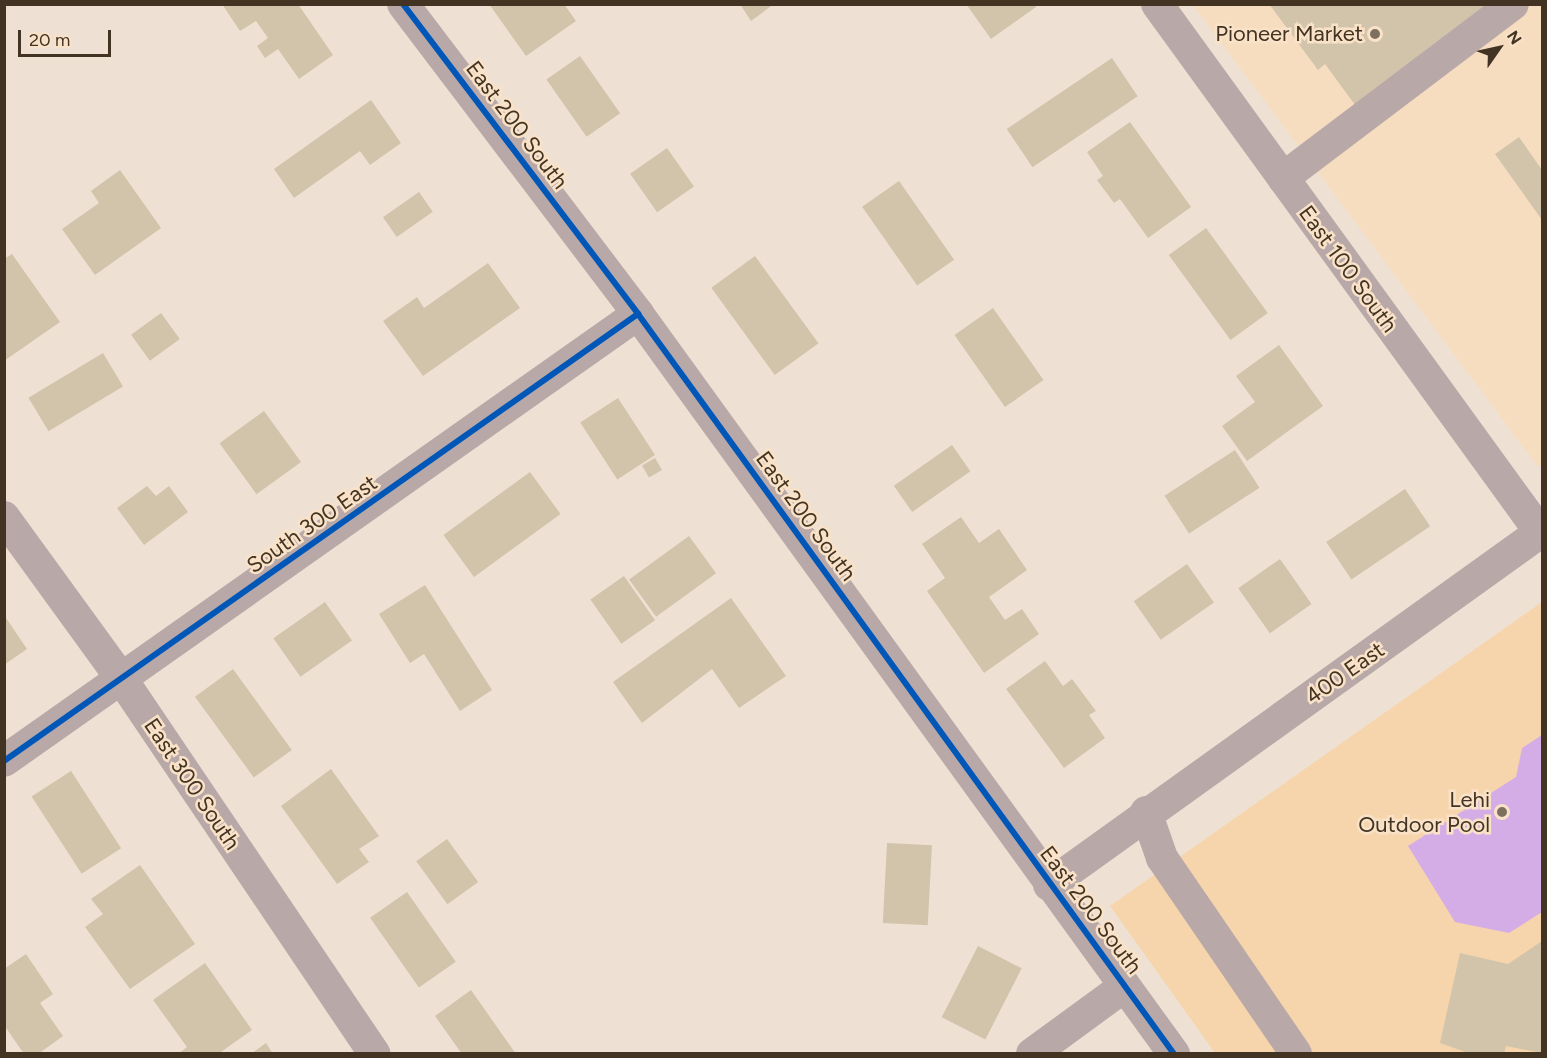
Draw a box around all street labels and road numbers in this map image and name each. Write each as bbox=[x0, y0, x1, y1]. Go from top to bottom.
street label: East 200 South bbox=[460, 56, 574, 194]
street label: East 100 South bbox=[1293, 201, 1403, 337]
street label: East 200 South bbox=[750, 446, 862, 586]
street label: South 300 East bbox=[242, 469, 382, 579]
street label: 400 East bbox=[1301, 636, 1389, 710]
street label: East 300 South bbox=[138, 713, 246, 855]
street label: East 200 South bbox=[1034, 841, 1148, 979]

